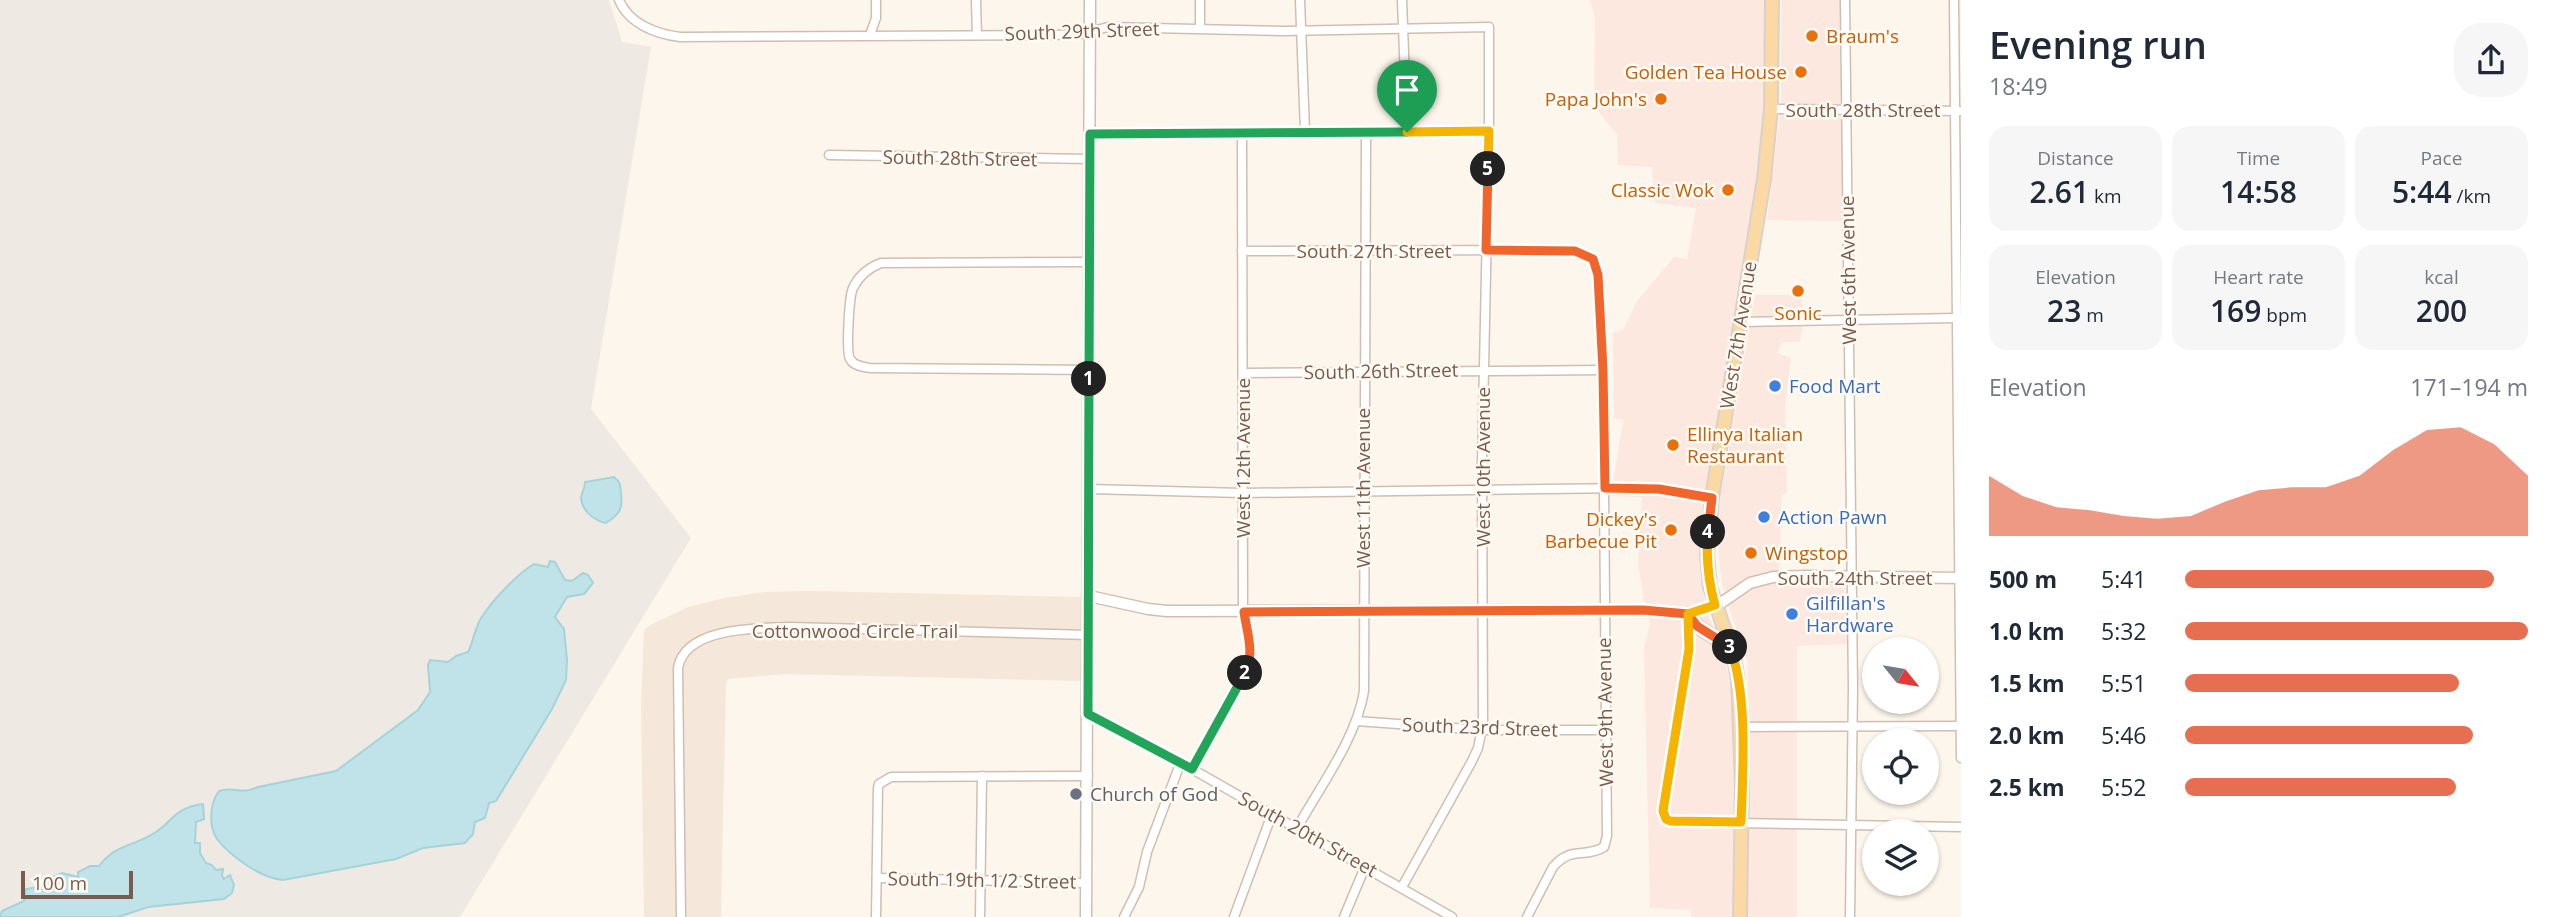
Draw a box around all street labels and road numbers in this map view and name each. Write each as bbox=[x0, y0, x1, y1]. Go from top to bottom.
street label: South 29th Street bbox=[1004, 15, 1160, 47]
street label: South 28th Street bbox=[1785, 97, 1941, 123]
street label: South 28th Street bbox=[882, 144, 1038, 172]
street label: West 6th Avenue bbox=[1834, 195, 1862, 345]
street label: South 27th Street bbox=[1296, 238, 1452, 264]
street label: West 7th Avenue bbox=[1713, 259, 1763, 411]
street label: South 26th Street bbox=[1303, 357, 1459, 385]
street label: West 12th Avenue bbox=[1230, 378, 1256, 538]
street label: West 10th Avenue bbox=[1470, 387, 1496, 547]
street label: West 11th Avenue bbox=[1350, 408, 1376, 568]
street label: South 24th Street bbox=[1777, 565, 1933, 591]
street label: Cottonwood Circle Trail bbox=[752, 618, 958, 644]
street label: West 9th Avenue bbox=[1591, 637, 1619, 787]
street label: South 23rd Street bbox=[1402, 711, 1559, 743]
street label: South 20th Street bbox=[1234, 785, 1382, 883]
street label: South 19th 1/2 Street bbox=[887, 865, 1077, 895]

